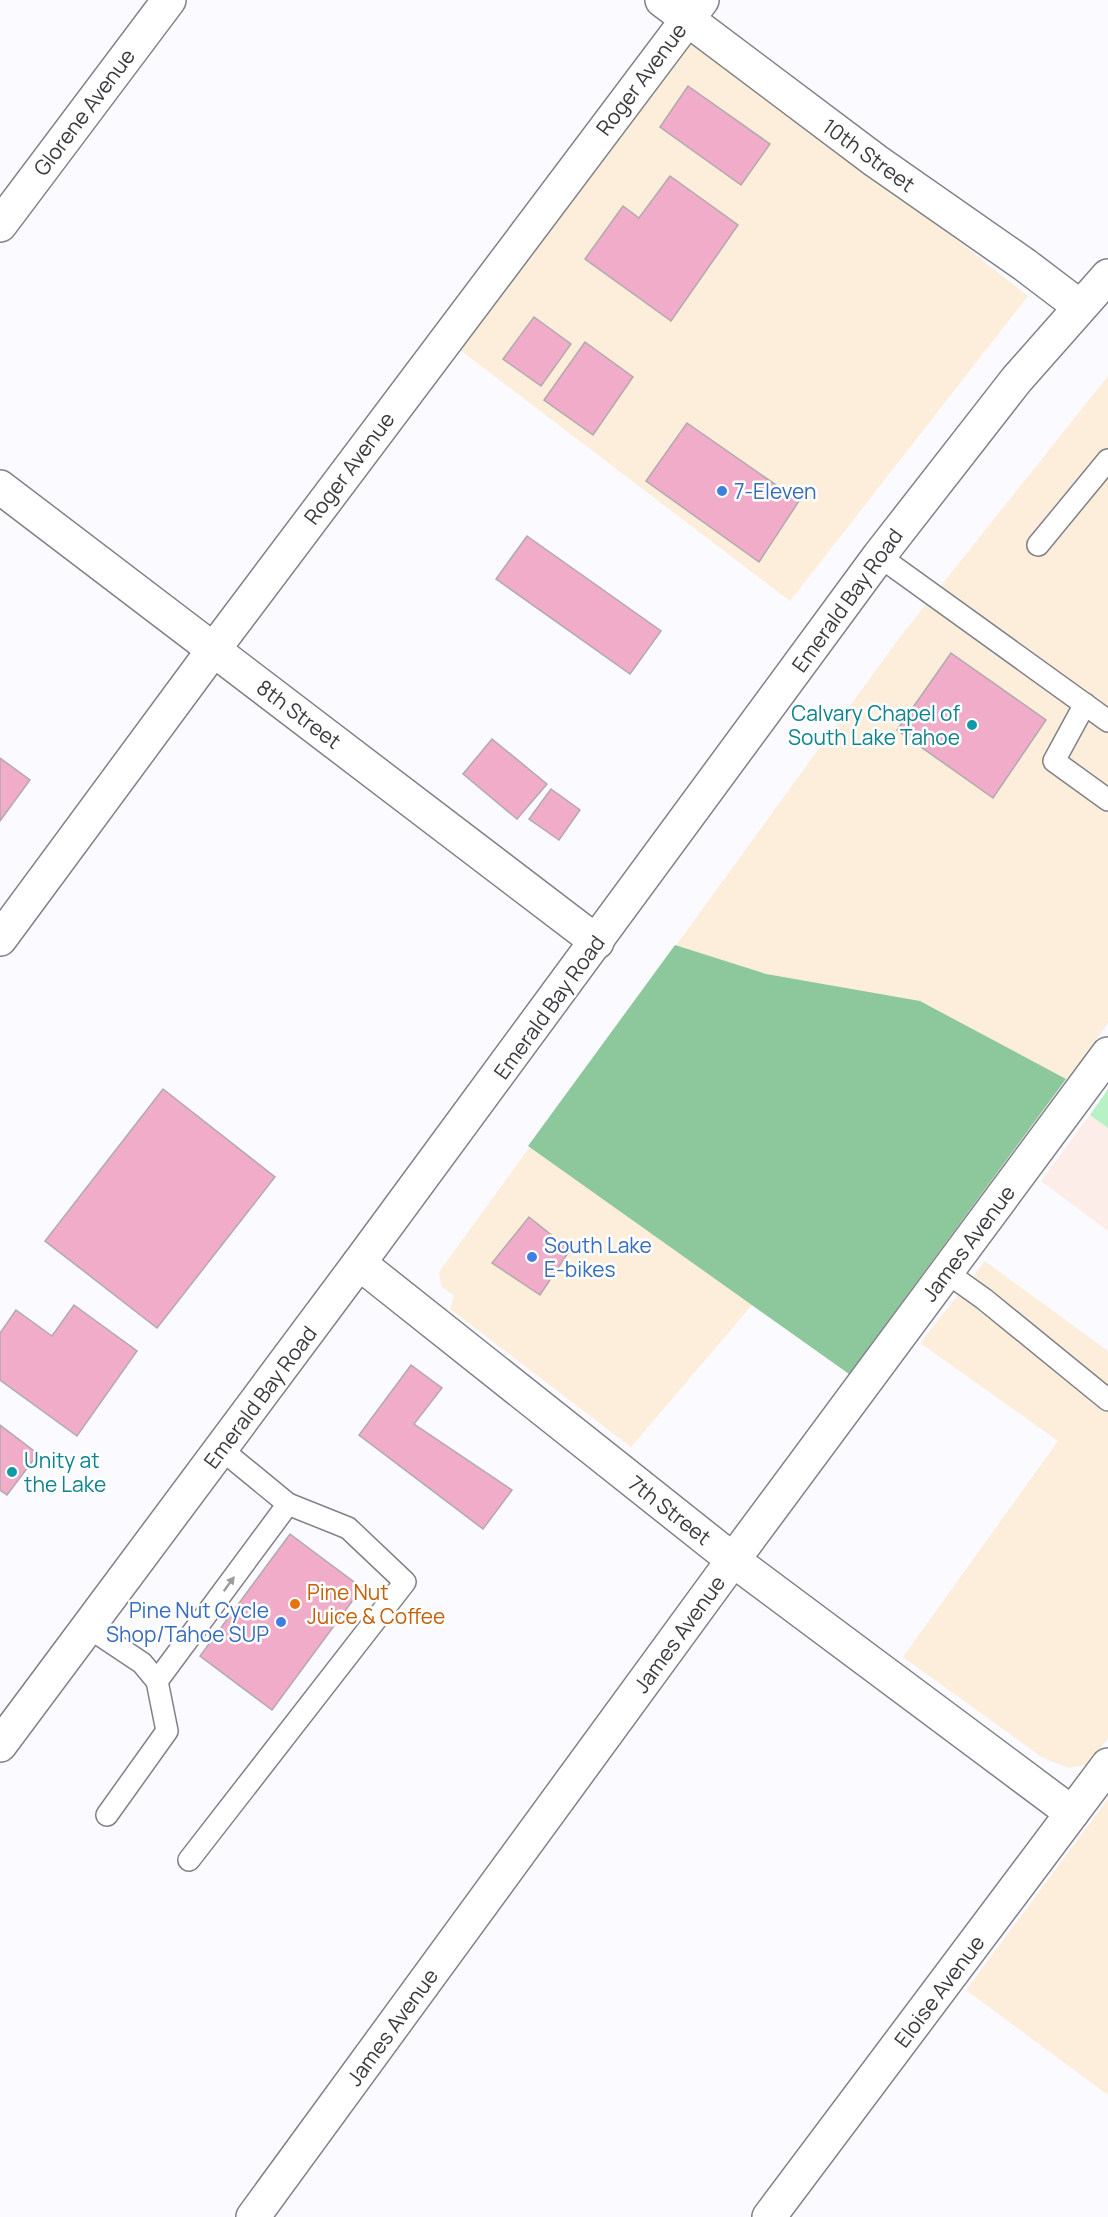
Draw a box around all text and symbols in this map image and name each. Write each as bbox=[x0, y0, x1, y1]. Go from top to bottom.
street label: Roger Avenue bbox=[589, 17, 693, 141]
street label: Glorene Avenue bbox=[27, 43, 141, 181]
street label: 10th Street bbox=[817, 112, 921, 198]
street label: Roger Avenue bbox=[297, 406, 401, 530]
place label: 7-Eleven bbox=[734, 477, 817, 505]
marker: 7-Eleven bbox=[715, 484, 729, 498]
street label: Emerald Bay Road bbox=[785, 522, 909, 678]
street label: 8th Street bbox=[251, 673, 347, 755]
place label: Calvary Chapel of South Lake Tahoe bbox=[788, 699, 961, 751]
marker: Calvary Chapel of South Lake Tahoe bbox=[965, 718, 979, 732]
street label: Emerald Bay Road bbox=[487, 929, 611, 1085]
street label: James Avenue bbox=[915, 1179, 1021, 1307]
place label: South Lake E-bikes bbox=[544, 1231, 652, 1283]
marker: South Lake E-bikes bbox=[525, 1250, 539, 1264]
street label: Emerald Bay Road bbox=[197, 1320, 323, 1474]
place label: Unity at the Lake bbox=[24, 1446, 106, 1498]
marker: Unity at the Lake bbox=[5, 1465, 19, 1479]
street label: 7th Street bbox=[623, 1469, 717, 1551]
street label: James Avenue bbox=[627, 1570, 731, 1698]
one-way arrow bbox=[223, 1576, 235, 1592]
place label: Pine Nut Juice & Coffee bbox=[307, 1578, 445, 1630]
place label: Pine Nut Cycle Shop/Tahoe SUP bbox=[106, 1596, 269, 1648]
marker: Pine Nut Juice & Coffee bbox=[288, 1597, 302, 1611]
marker: Pine Nut Cycle Shop/Tahoe SUP bbox=[274, 1615, 288, 1629]
street label: Eloise Avenue bbox=[888, 1929, 990, 2053]
street label: James Avenue bbox=[340, 1963, 444, 2091]

